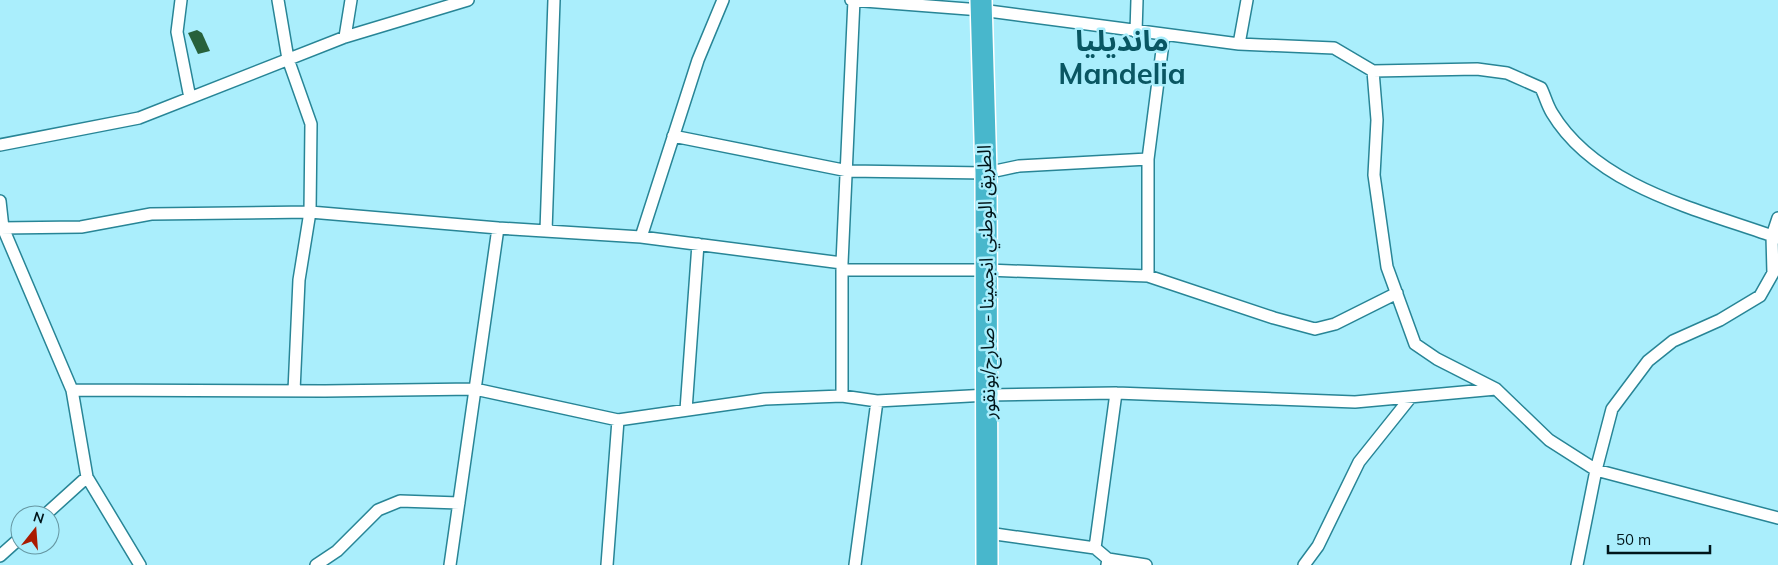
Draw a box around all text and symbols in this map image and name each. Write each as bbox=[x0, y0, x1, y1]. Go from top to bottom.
district label: مانديليا Mandelia bbox=[1058, 22, 1186, 91]
street label: الطريق الوطني انجمينا - صارح/بونقور bbox=[972, 145, 1004, 420]
north arrow bbox=[10, 505, 60, 555]
text: N bbox=[31, 507, 46, 528]
scale bar bbox=[1608, 522, 1710, 554]
text: 50 m bbox=[1616, 530, 1651, 549]

